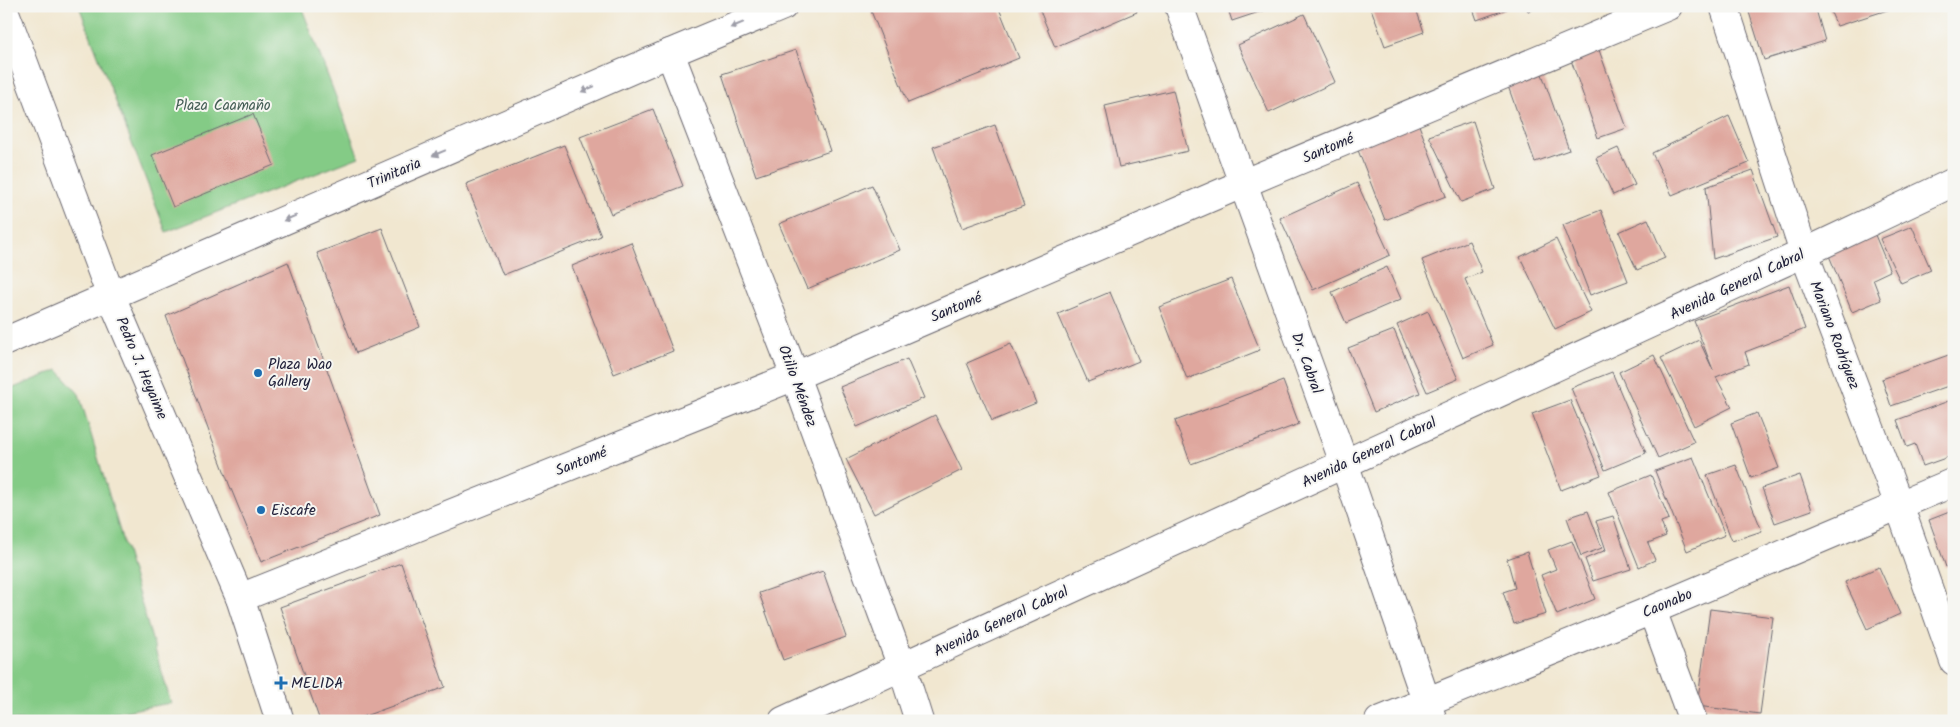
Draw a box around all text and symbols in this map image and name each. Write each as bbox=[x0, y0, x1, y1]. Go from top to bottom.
one-way arrow bbox=[730, 22, 745, 29]
one-way arrow bbox=[581, 85, 595, 93]
park label: Plaza Caamaño bbox=[175, 94, 271, 118]
street label: Santomé bbox=[1299, 127, 1359, 171]
one-way arrow bbox=[432, 150, 446, 158]
street label: Trinitaria bbox=[364, 152, 425, 196]
one-way arrow bbox=[283, 214, 297, 222]
street label: Avenida General Cabral bbox=[1666, 243, 1809, 327]
street label: Mariano Rodríguez bbox=[1802, 278, 1866, 393]
street label: Santomé bbox=[927, 286, 987, 330]
street label: Pedro J. Heyaime bbox=[109, 313, 174, 424]
street label: Dr. Cabral bbox=[1284, 329, 1328, 398]
street label: Otilio Méndez bbox=[771, 342, 823, 431]
place label: Plaza Wao Gallery bbox=[268, 353, 332, 394]
marker: Plaza Wao Gallery bbox=[252, 367, 264, 379]
street label: Avenida General Cabral bbox=[1298, 411, 1441, 495]
street label: Santomé bbox=[552, 440, 612, 483]
place label: Eiscafe bbox=[271, 499, 316, 523]
marker: Eiscafe bbox=[255, 504, 267, 516]
street label: Avenida General Cabral bbox=[930, 580, 1073, 664]
street label: Caonabo bbox=[1639, 583, 1696, 625]
place label: MELIDA bbox=[291, 672, 343, 696]
marker: MELIDA bbox=[275, 677, 287, 689]

